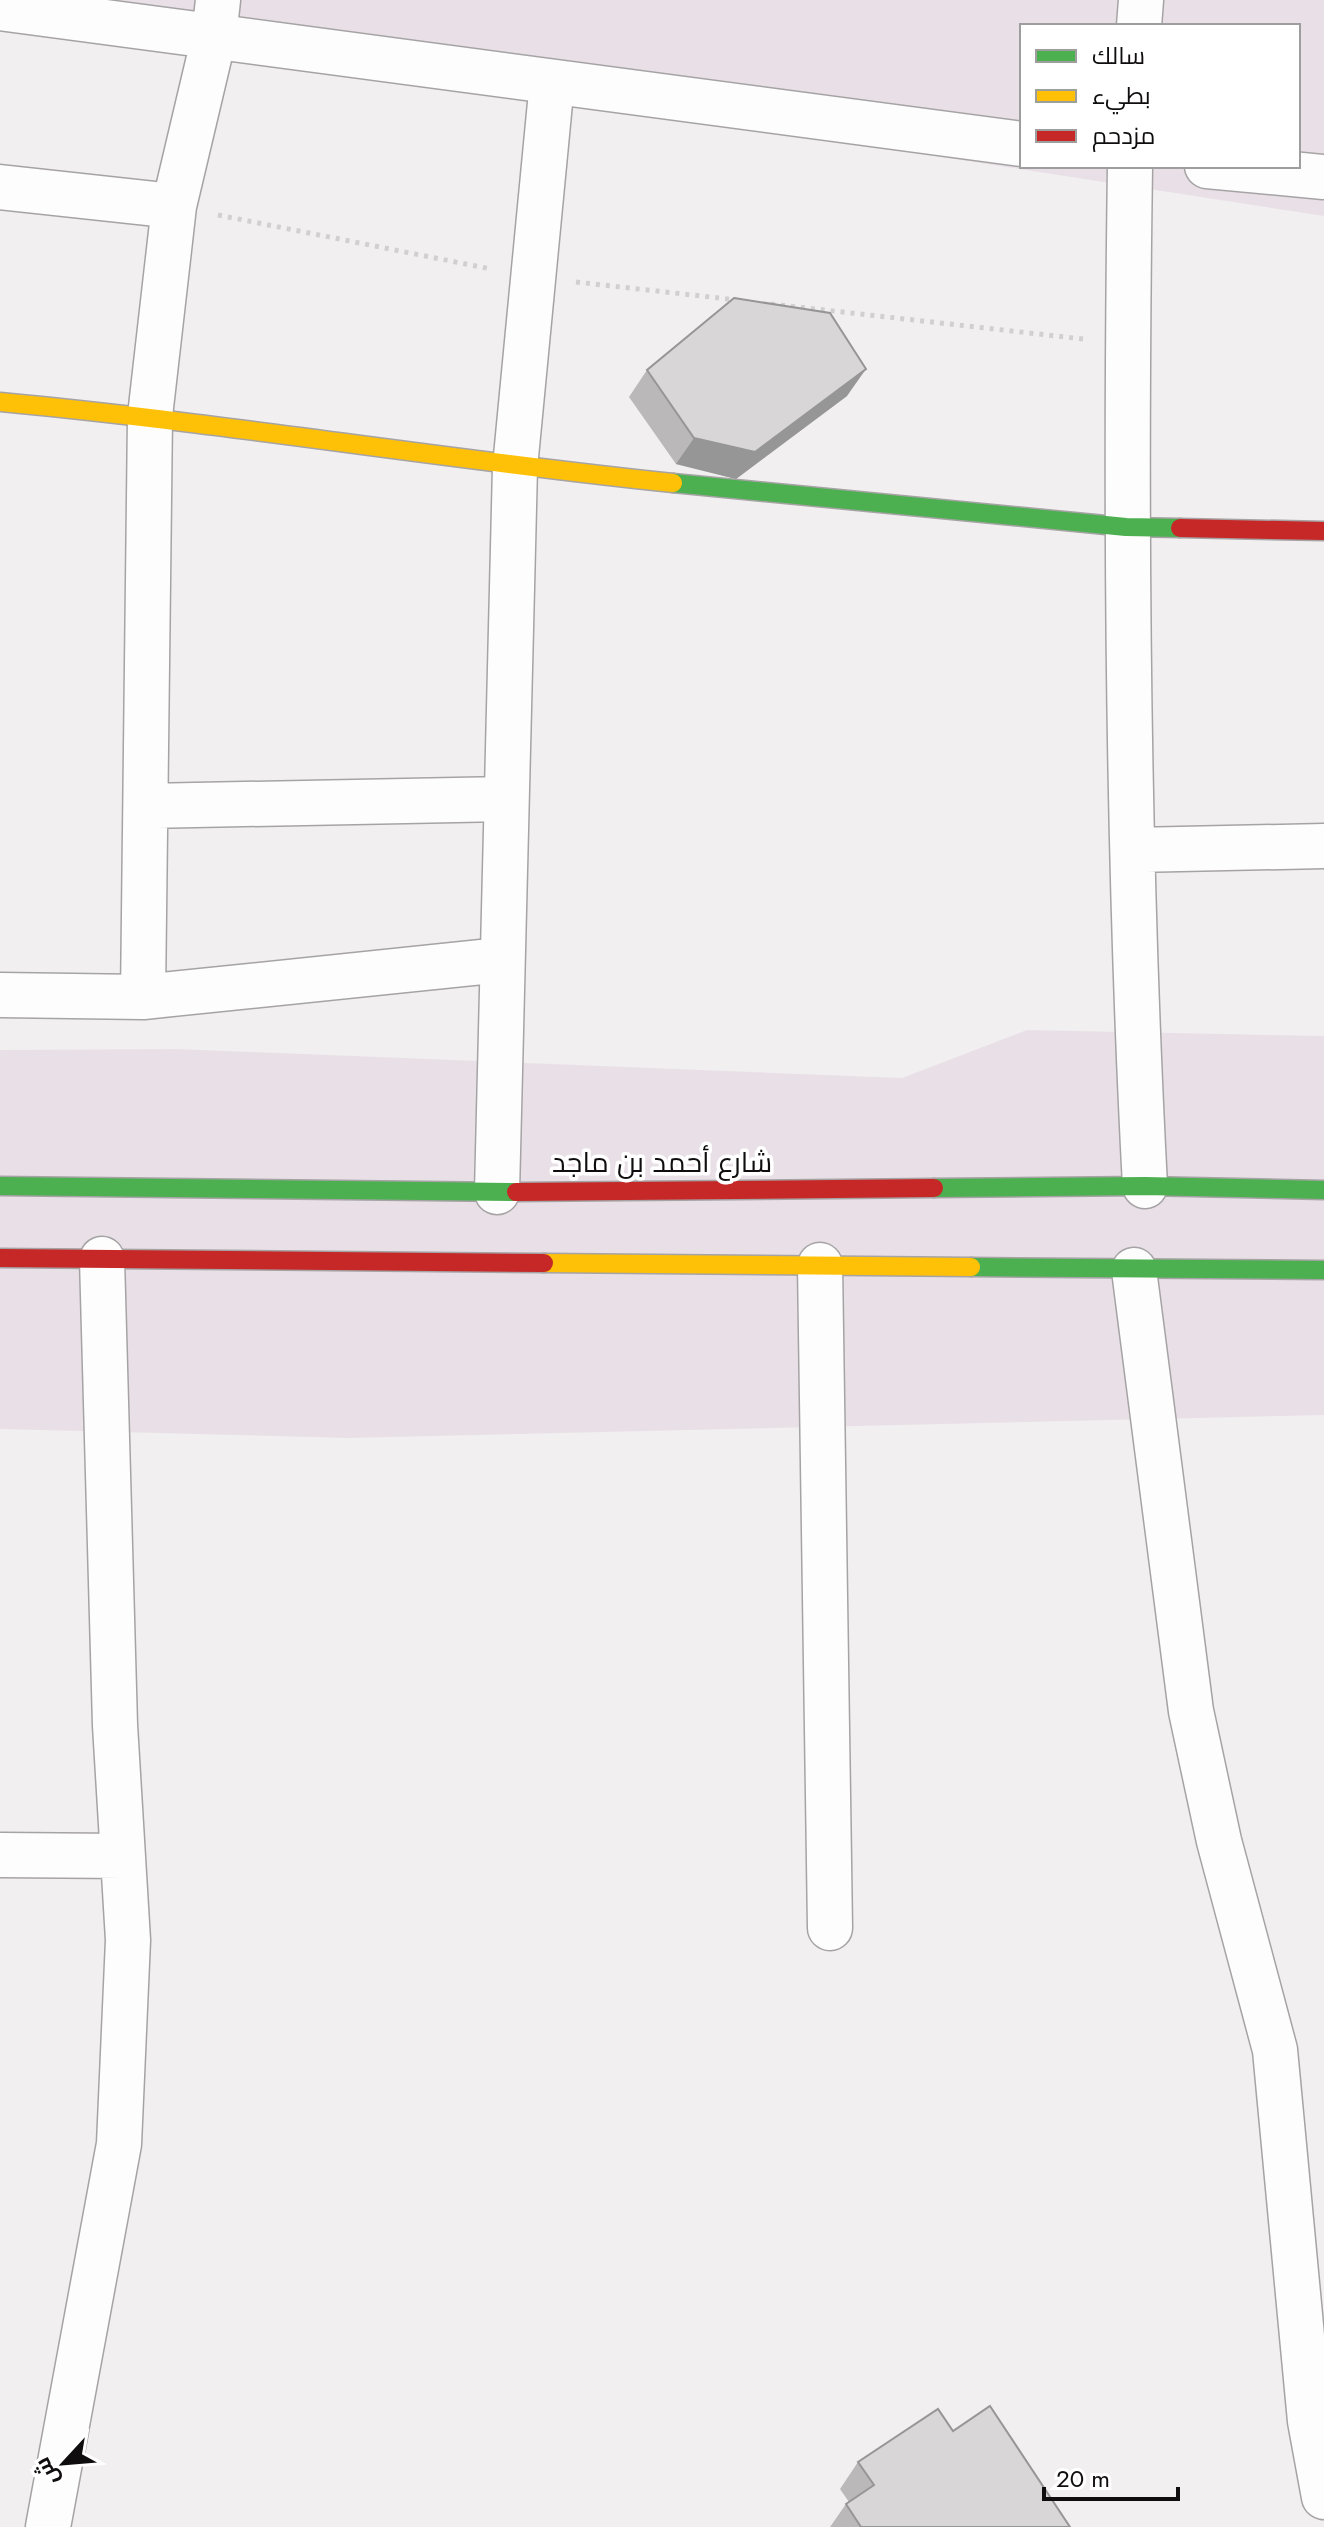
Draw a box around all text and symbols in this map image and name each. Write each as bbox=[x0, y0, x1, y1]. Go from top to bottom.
legend bbox=[1020, 24, 1300, 168]
text: سالك bbox=[1092, 38, 1145, 73]
text: بطيء bbox=[1092, 78, 1151, 115]
text: مزدحم bbox=[1092, 118, 1155, 153]
street label: شارع أحمد بن ماجد bbox=[552, 1142, 772, 1183]
north arrow bbox=[24, 2423, 104, 2503]
scale bar bbox=[1044, 2451, 1178, 2501]
text: ش bbox=[25, 2452, 67, 2491]
text: 20 m bbox=[1056, 2461, 1110, 2496]

